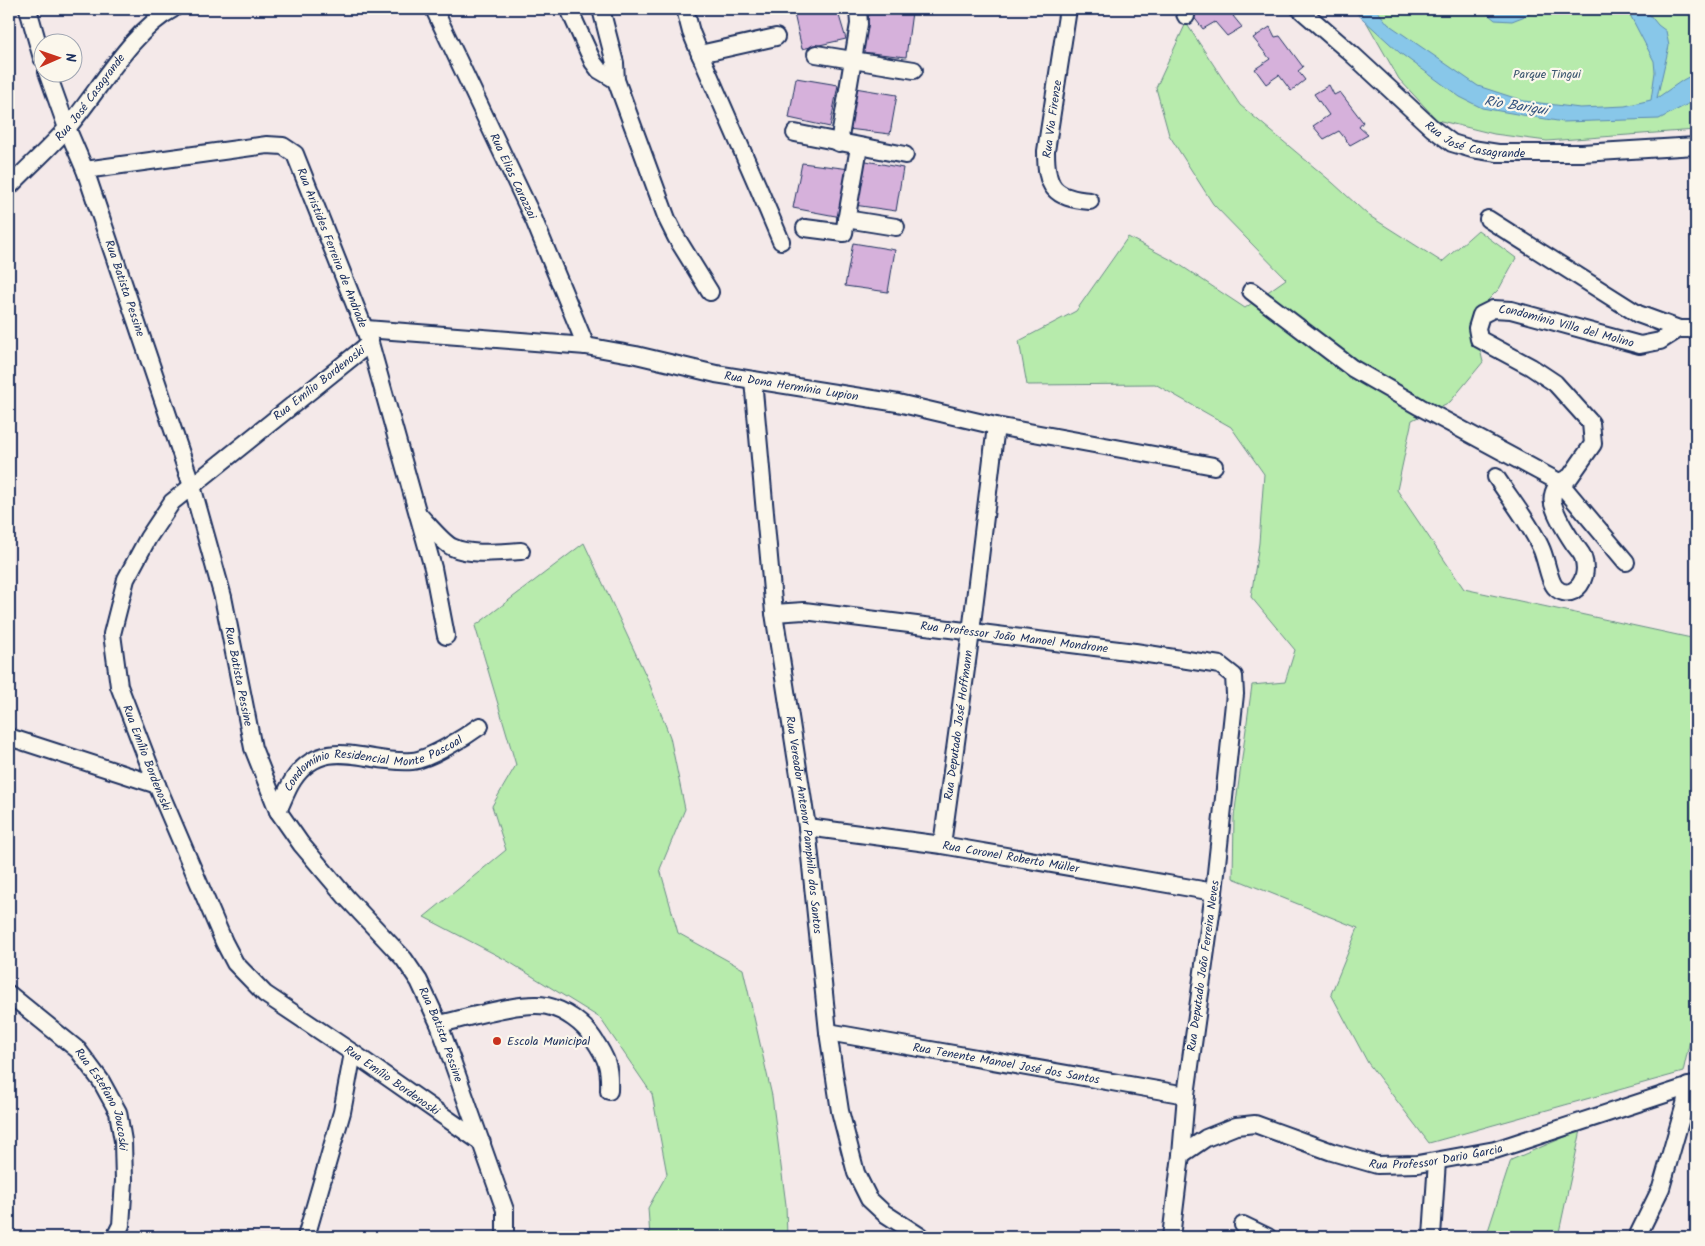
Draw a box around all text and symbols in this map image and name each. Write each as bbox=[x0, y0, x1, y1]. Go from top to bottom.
north arrow bbox=[32, 32, 82, 82]
street label: Rua José Casagrande bbox=[51, 49, 130, 146]
text: N bbox=[59, 53, 81, 63]
park label: Parque Tingui bbox=[1513, 65, 1582, 84]
street label: Rua Via Firenze bbox=[1038, 78, 1067, 159]
water label: Rio Barigui bbox=[1483, 90, 1552, 122]
street label: Rua José Casagrande bbox=[1420, 117, 1526, 163]
street label: Rua Elias Carazzai bbox=[484, 130, 542, 224]
street label: Rua Aristides Ferreira de Andrade bbox=[291, 165, 372, 331]
street label: Rua Batista Pessine bbox=[99, 237, 150, 340]
street label: Condomínio Villa del Molino bbox=[1498, 300, 1636, 353]
street label: Rua Emílio Bordenoski bbox=[269, 341, 370, 426]
street label: Rua Dona Hermínia Lupion bbox=[723, 366, 860, 407]
street label: Rua Professor João Manoel Mondrone bbox=[919, 616, 1110, 659]
street label: Rua Batista Pessine bbox=[219, 625, 258, 729]
street label: Rua Deputado José Hoffmann bbox=[939, 649, 978, 801]
street label: Rua Emílio Bordenoski bbox=[117, 702, 176, 815]
street label: Rua Vereador Antenor Pamphilo dos Santos bbox=[780, 715, 827, 935]
street label: Condomínio Residencial Monte Pascoal bbox=[279, 731, 467, 795]
street label: Rua Coronel Roberto Müller bbox=[941, 836, 1082, 879]
street label: Rua Deputado João Ferreira Neves bbox=[1182, 879, 1225, 1053]
street label: Rua Batista Pessine bbox=[413, 984, 468, 1086]
place label: Escola Municipal bbox=[507, 1032, 590, 1051]
marker: Escola Municipal bbox=[491, 1035, 503, 1047]
street label: Rua Tenente Manoel José dos Santos bbox=[911, 1038, 1101, 1090]
street label: Rua Emílio Bordenoski bbox=[340, 1041, 444, 1121]
street label: Rua Estefano Joucoski bbox=[70, 1044, 132, 1152]
street label: Rua Professor Dario Garcia bbox=[1367, 1139, 1506, 1175]

